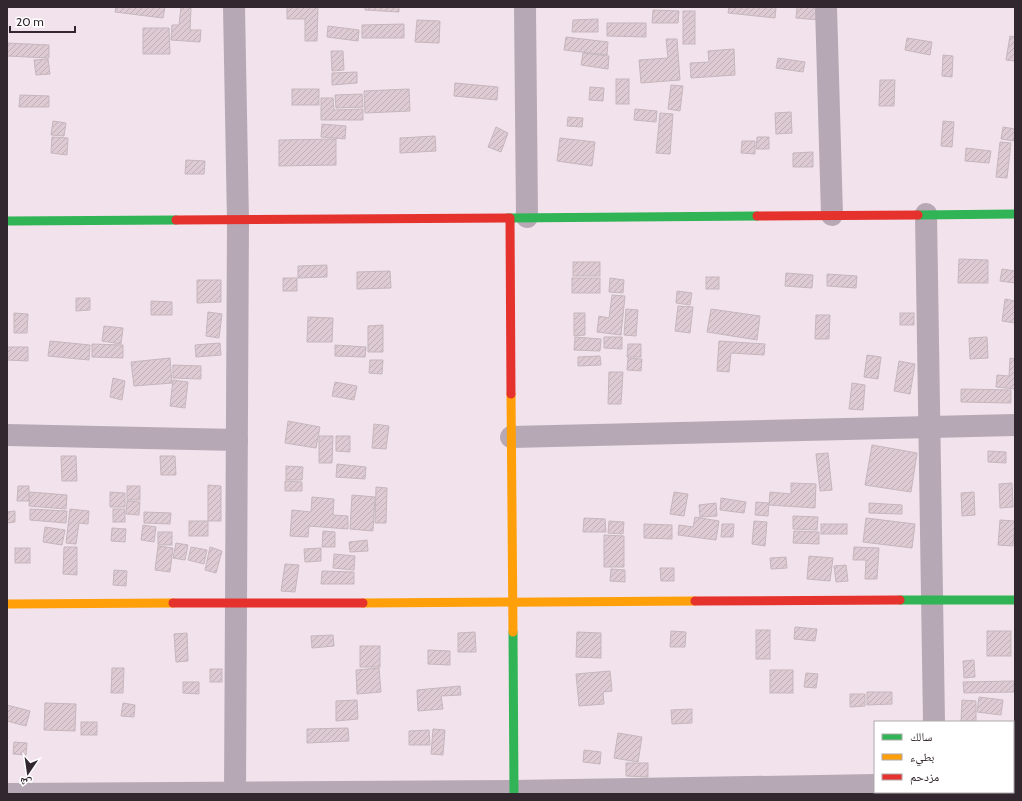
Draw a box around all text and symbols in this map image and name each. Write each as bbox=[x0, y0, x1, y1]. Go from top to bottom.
scale bar bbox=[10, 8, 75, 34]
text: 20 m bbox=[16, 14, 44, 29]
legend bbox=[874, 721, 1014, 793]
text: سالك bbox=[910, 729, 932, 744]
text: بطيء bbox=[910, 749, 934, 767]
north arrow bbox=[8, 753, 48, 793]
text: مزدحم bbox=[910, 769, 939, 785]
text: ش bbox=[18, 774, 33, 791]

